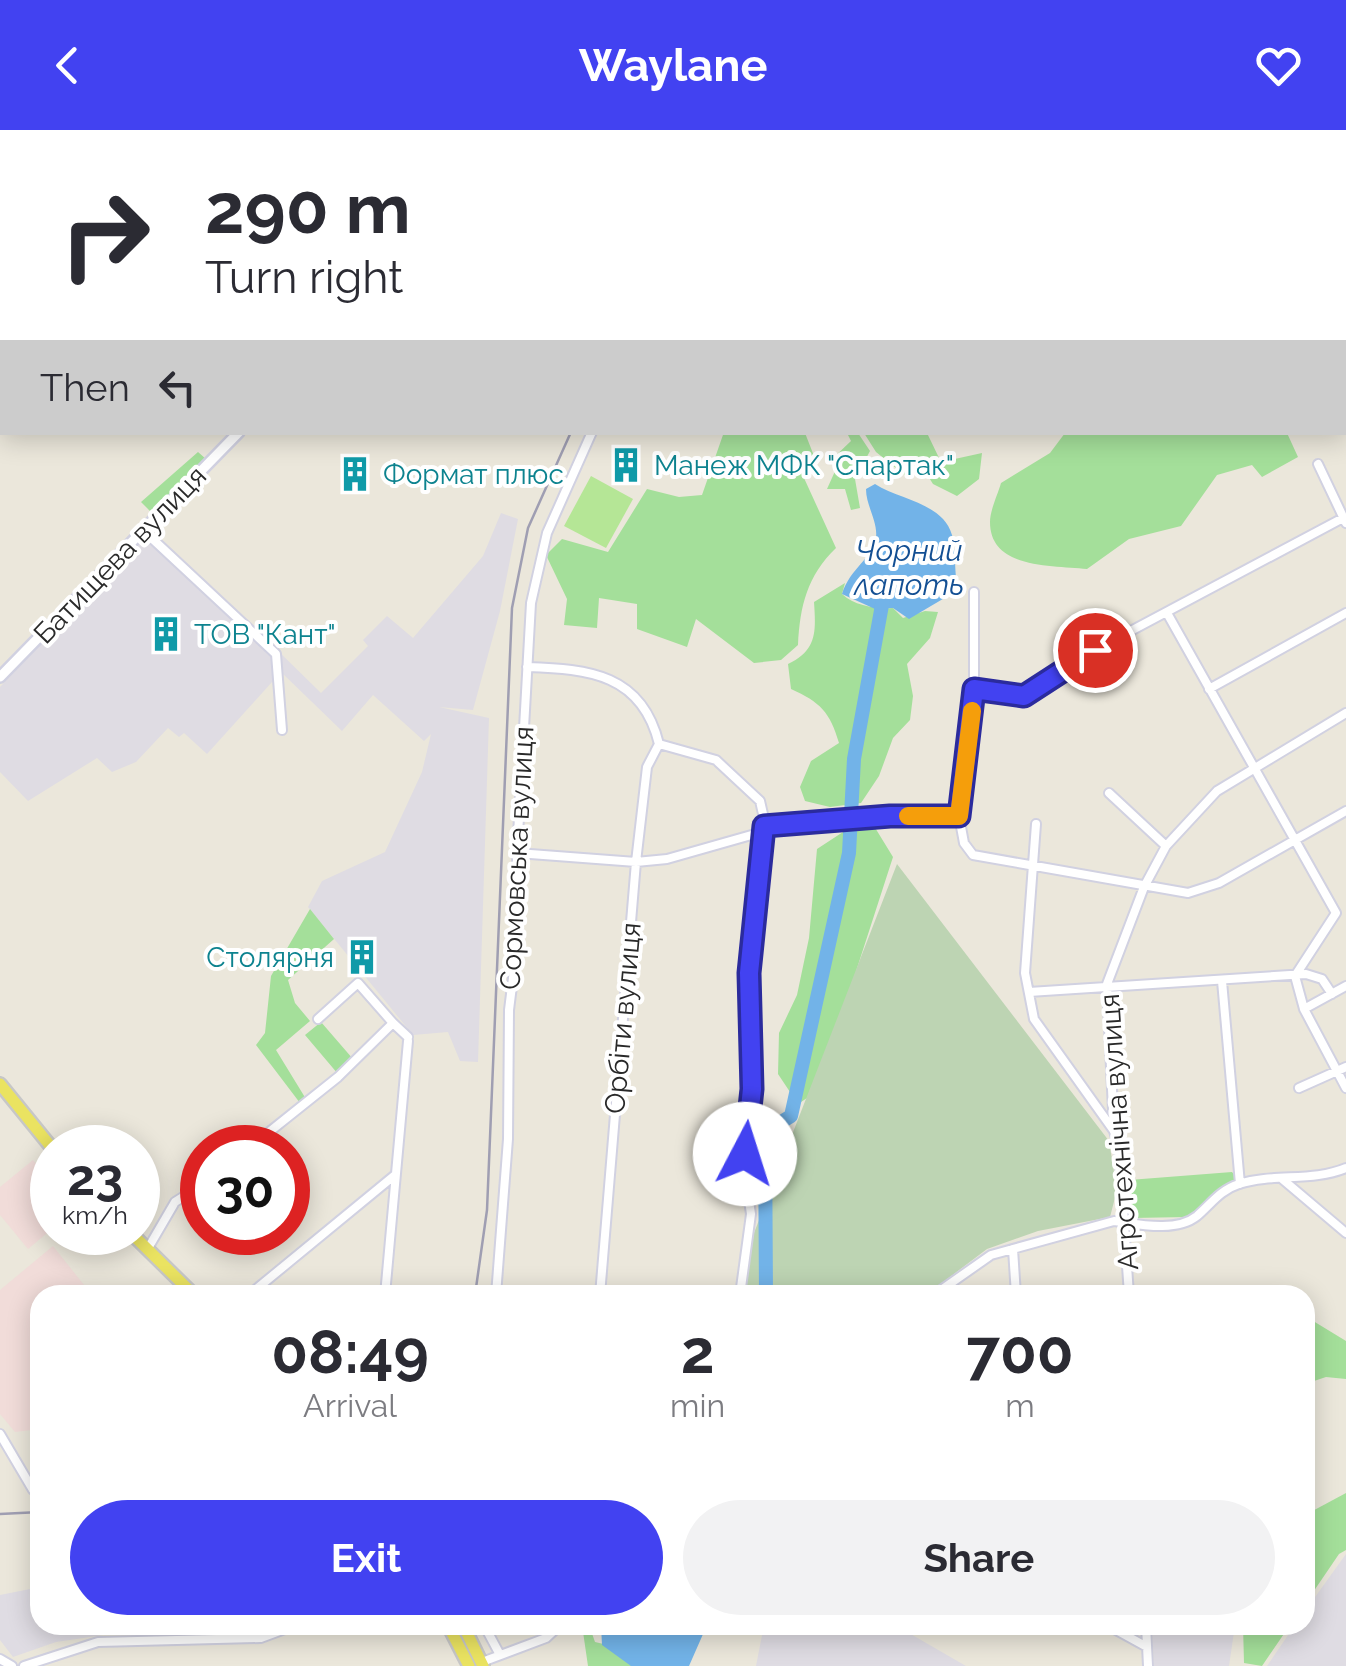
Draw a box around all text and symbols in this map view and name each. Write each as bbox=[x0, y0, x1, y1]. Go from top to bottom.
icon: back bbox=[40, 38, 95, 93]
icon: heart bbox=[1251, 38, 1306, 93]
text: Waylane bbox=[579, 39, 767, 92]
text: 290 m bbox=[205, 167, 411, 249]
icon: right bbox=[40, 170, 170, 300]
text: Turn right bbox=[205, 251, 403, 304]
icon: left bbox=[150, 360, 205, 415]
text: Then bbox=[40, 365, 130, 410]
building icon: Манеж МФК "Спартак" bbox=[607, 446, 645, 484]
place label: Манеж МФК "Спартак" bbox=[654, 449, 954, 482]
building icon: Формат плюс bbox=[336, 455, 374, 493]
place label: Формат плюс bbox=[383, 458, 564, 491]
street label: Батищева вулиця bbox=[27, 460, 213, 650]
water label: Чорний лапоть bbox=[853, 533, 964, 602]
pin bbox=[1053, 608, 1138, 693]
building icon: ТОВ "Кант" bbox=[147, 615, 185, 653]
place label: ТОВ "Кант" bbox=[194, 618, 336, 651]
icon: arrive bbox=[1068, 623, 1123, 678]
street label: Сормовська вулиця bbox=[494, 725, 540, 991]
street label: Орбіти вулиця bbox=[598, 921, 648, 1115]
building icon: Столярня bbox=[343, 938, 381, 976]
place label: Столярня bbox=[206, 941, 334, 974]
street label: Агротехнічна вулиця bbox=[1093, 993, 1145, 1271]
position arrow bbox=[693, 1102, 797, 1206]
speed limit sign: 30 bbox=[180, 1125, 310, 1255]
text: 23 bbox=[67, 1148, 123, 1207]
text: km/h bbox=[62, 1200, 128, 1230]
text: 08:49 bbox=[271, 1317, 429, 1387]
text: 2 bbox=[681, 1317, 714, 1387]
text: 700 bbox=[966, 1317, 1074, 1387]
text: Arrival bbox=[303, 1387, 397, 1424]
text: min bbox=[670, 1387, 725, 1424]
text: m bbox=[1005, 1387, 1035, 1424]
button: Exit bbox=[70, 1500, 663, 1615]
button: Share bbox=[683, 1500, 1275, 1615]

